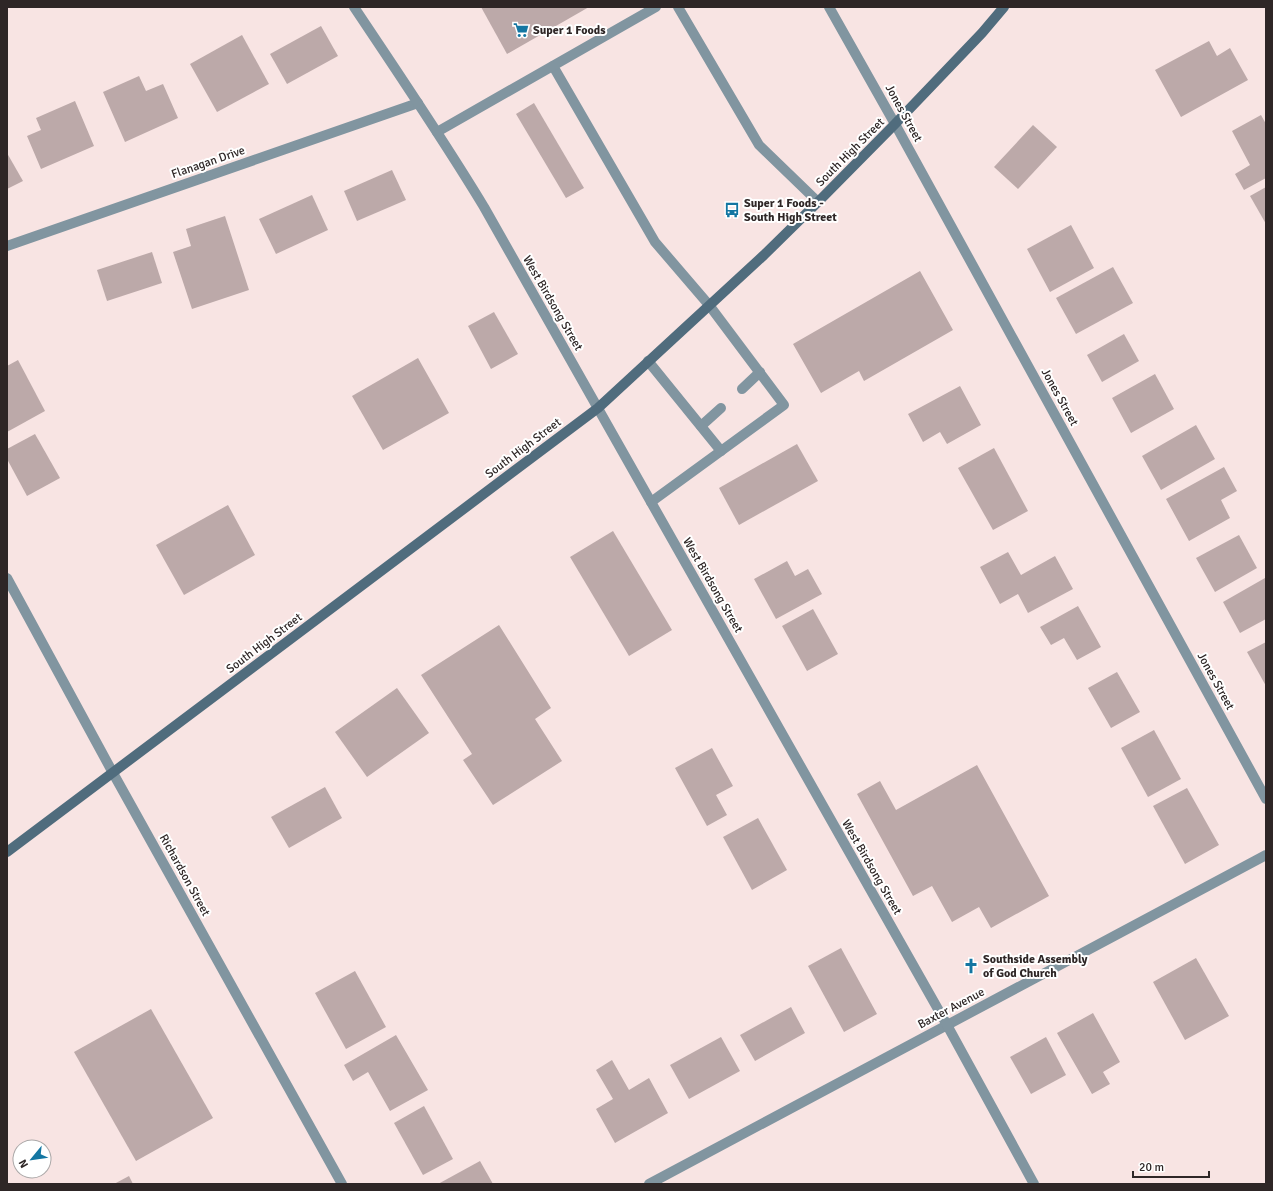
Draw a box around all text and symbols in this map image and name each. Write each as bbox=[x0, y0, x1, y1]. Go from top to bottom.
supermarket icon: Super 1 Foods bbox=[512, 21, 530, 39]
place label: Super 1 Foods bbox=[533, 23, 606, 38]
street label: Jones Street bbox=[882, 82, 925, 145]
street label: South High Street bbox=[813, 115, 888, 190]
street label: Flanagan Drive bbox=[169, 143, 247, 182]
place label: Super 1 Foods - South High Street bbox=[744, 196, 837, 225]
bus stop icon: Super 1 Foods - South High Street bbox=[723, 201, 741, 219]
street label: West Birdsong Street bbox=[519, 253, 586, 353]
street label: Jones Street bbox=[1038, 366, 1081, 429]
street label: South High Street bbox=[482, 415, 564, 482]
street label: West Birdsong Street bbox=[679, 535, 746, 635]
street label: South High Street bbox=[223, 610, 305, 677]
street label: Jones Street bbox=[1194, 650, 1237, 713]
street label: West Birdsong Street bbox=[838, 817, 905, 917]
street label: Richardson Street bbox=[156, 832, 213, 919]
place label: Southside Assembly of God Church bbox=[983, 952, 1088, 981]
church icon: Southside Assembly of God Church bbox=[962, 957, 980, 975]
street label: Baxter Avenue bbox=[915, 985, 987, 1032]
north arrow bbox=[12, 1139, 52, 1179]
scale bar bbox=[1133, 1153, 1209, 1179]
text: N bbox=[16, 1157, 31, 1170]
text: 20 m bbox=[1139, 1160, 1164, 1175]

